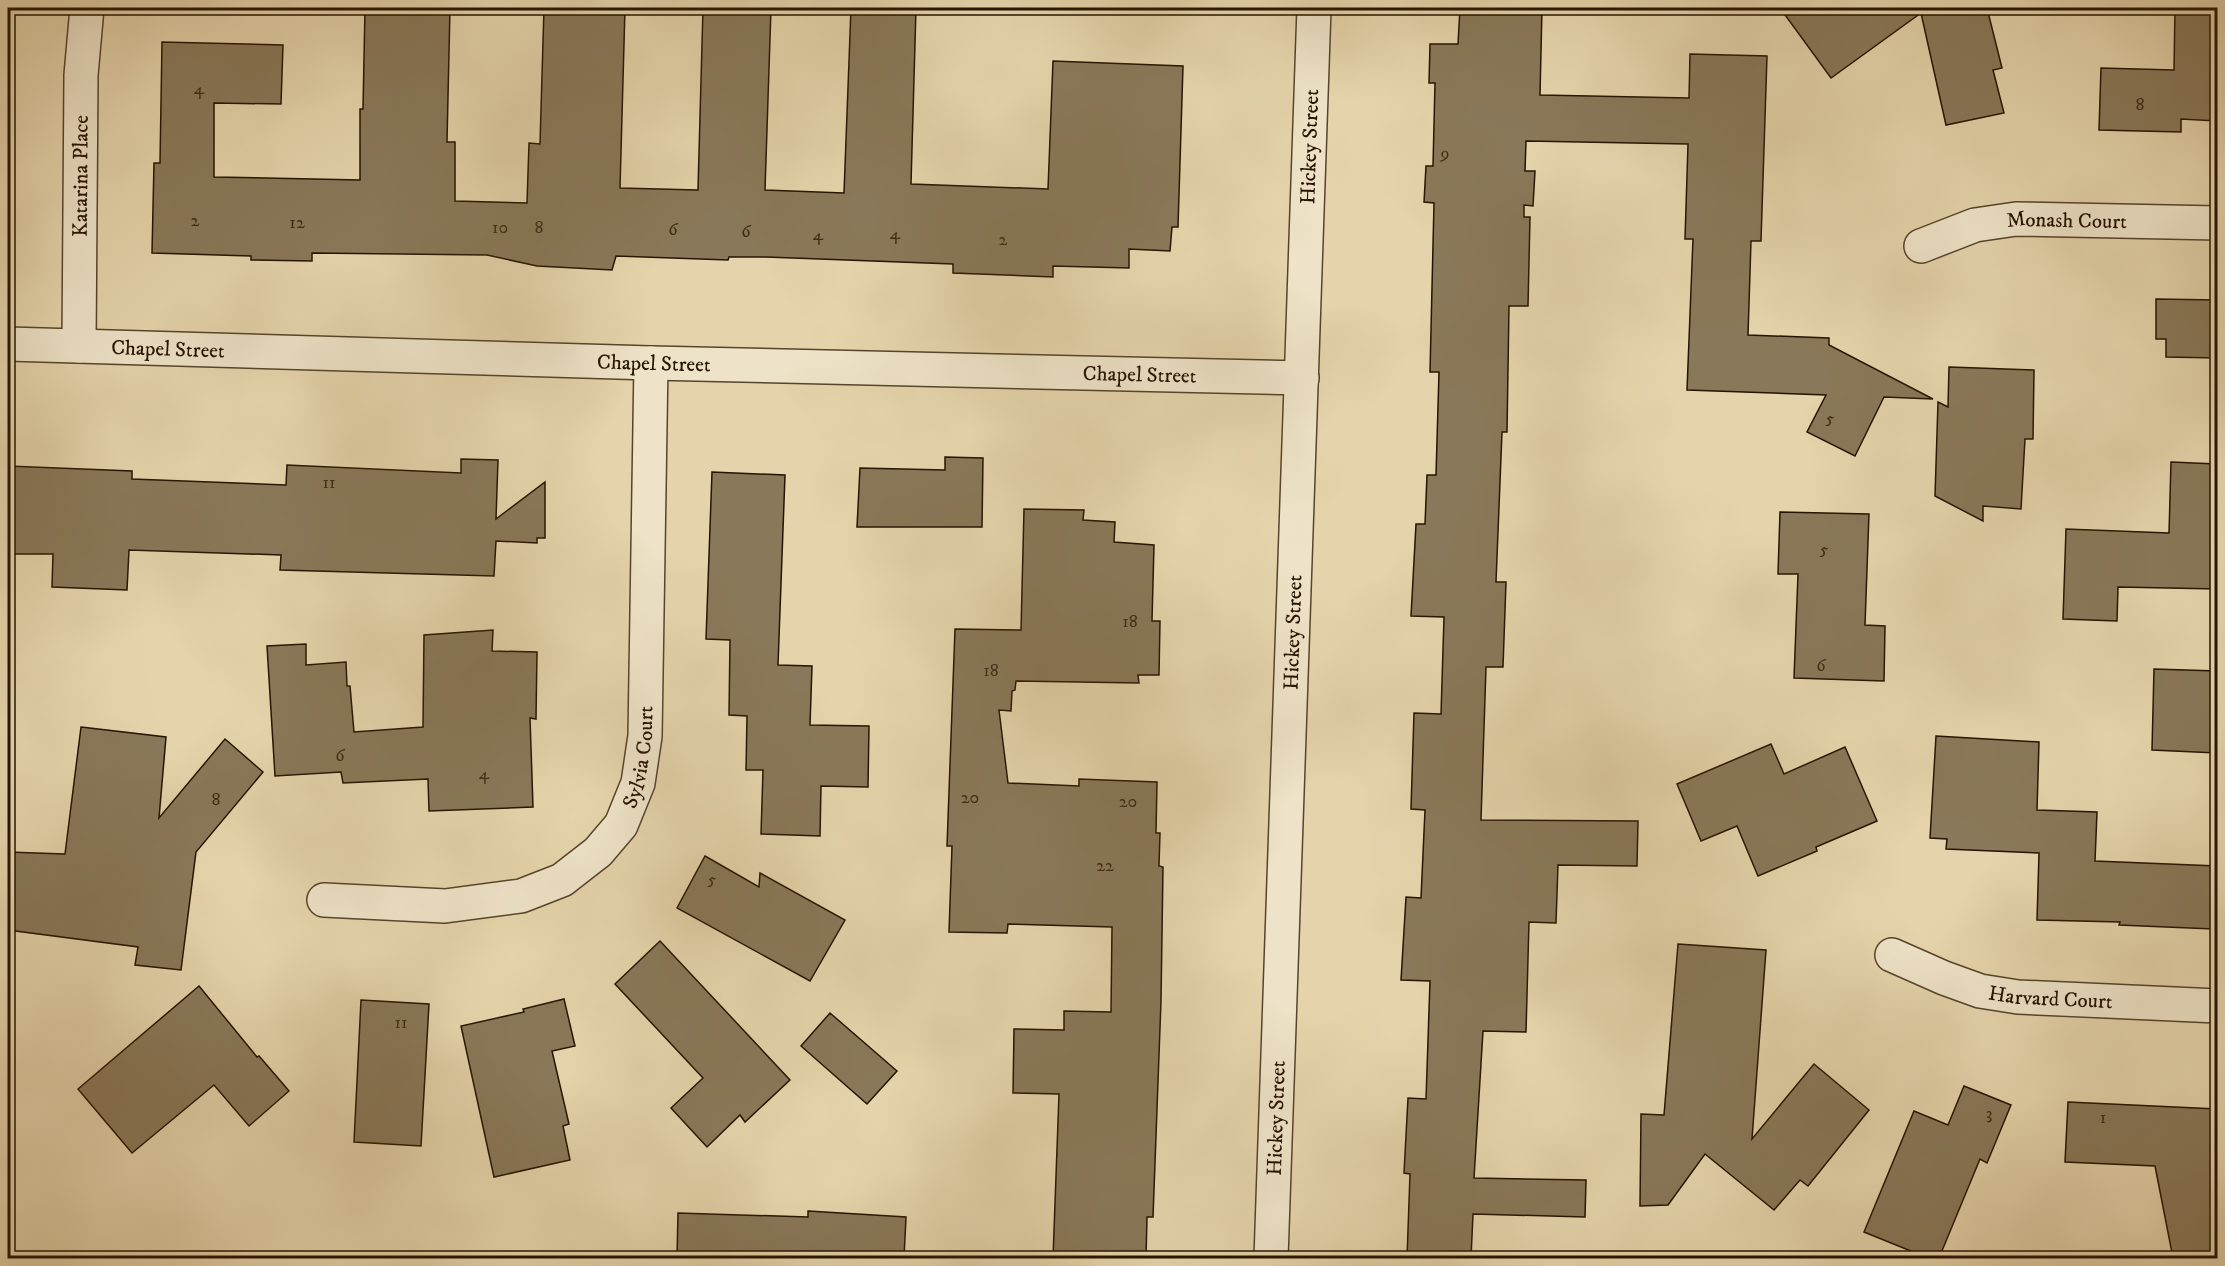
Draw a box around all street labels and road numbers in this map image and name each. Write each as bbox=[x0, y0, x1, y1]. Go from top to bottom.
street label: Hickey Street bbox=[1295, 88, 1325, 205]
street label: Katarina Place bbox=[68, 115, 95, 237]
street label: Monash Court bbox=[2005, 206, 2127, 235]
street label: Chapel Street bbox=[111, 335, 225, 364]
street label: Chapel Street bbox=[596, 349, 711, 378]
street label: Chapel Street bbox=[1082, 361, 1197, 390]
street label: Hickey Street bbox=[1279, 574, 1309, 690]
street label: Sylvia Court bbox=[617, 705, 659, 812]
street label: Harvard Court bbox=[1986, 980, 2113, 1015]
street label: Hickey Street bbox=[1262, 1060, 1292, 1176]

